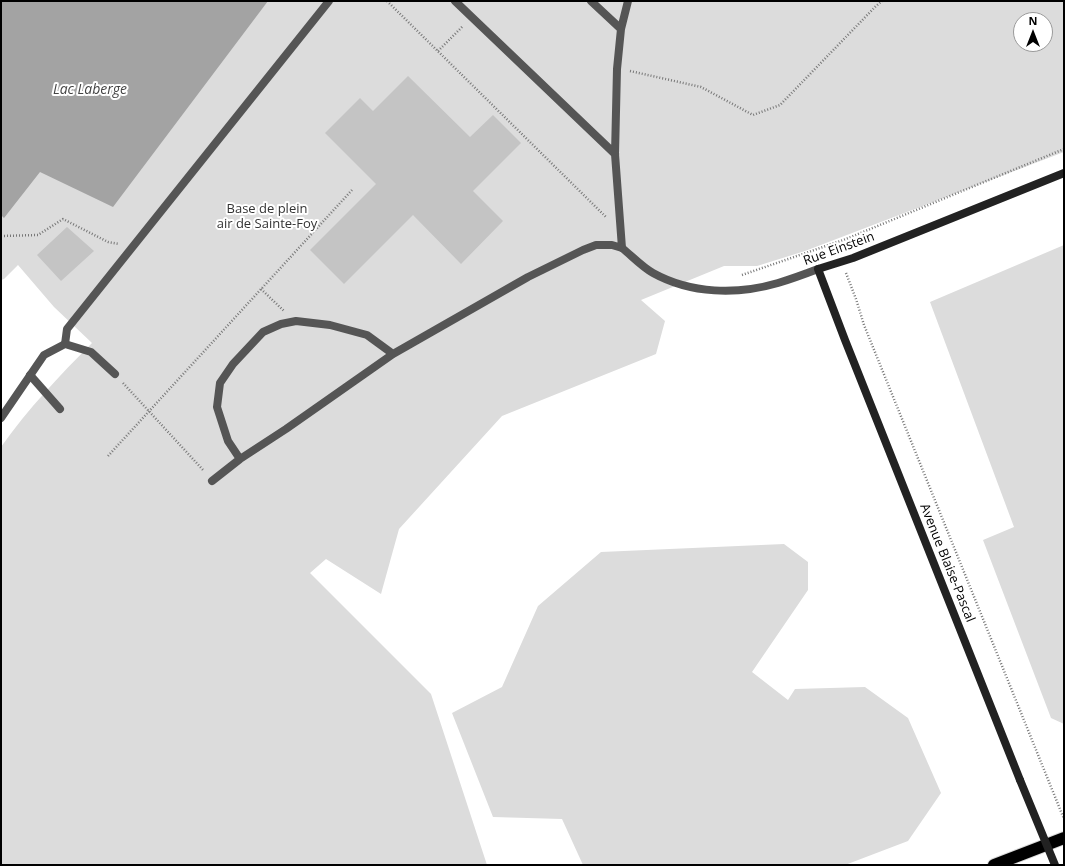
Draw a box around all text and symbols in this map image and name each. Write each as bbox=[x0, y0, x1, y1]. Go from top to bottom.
north arrow bbox=[1013, 12, 1053, 52]
text: N bbox=[1029, 13, 1037, 28]
water label: Lac Laberge bbox=[53, 82, 127, 98]
park label: Base de plein air de Sainte-Foy bbox=[217, 201, 317, 232]
street label: Rue Einstein bbox=[801, 229, 877, 269]
street label: Avenue Blaise-Pascal bbox=[916, 501, 978, 625]

